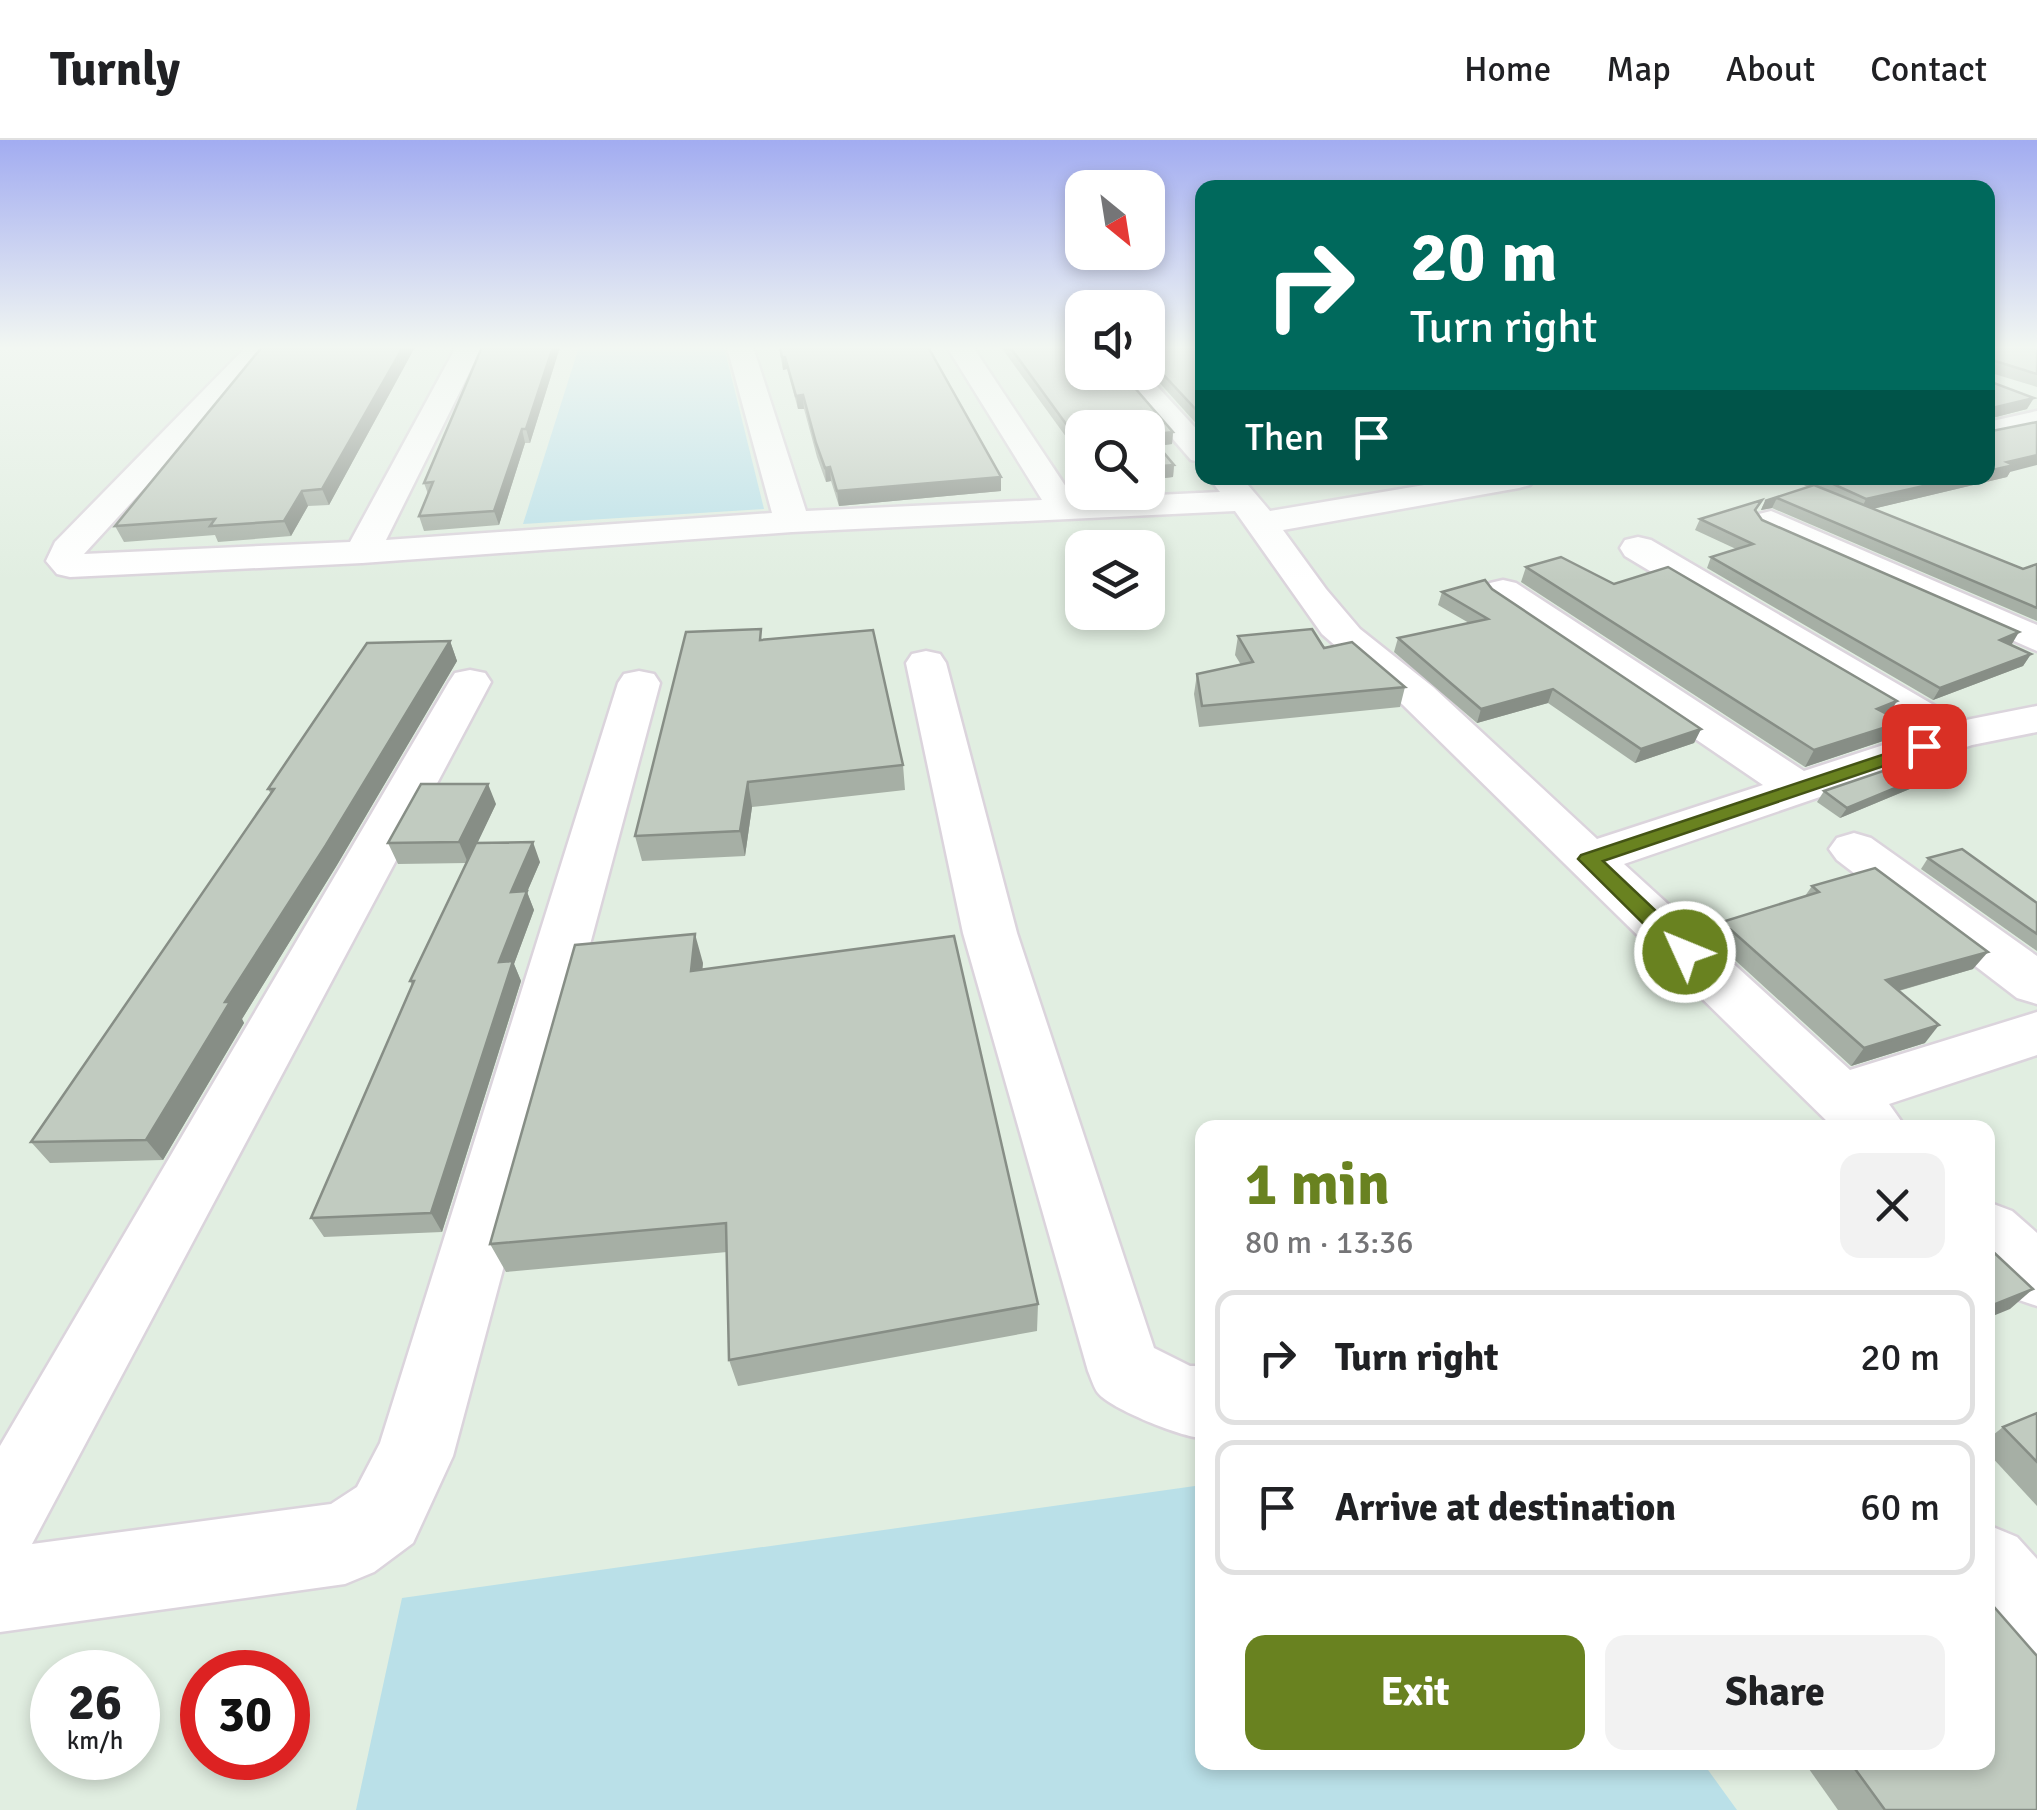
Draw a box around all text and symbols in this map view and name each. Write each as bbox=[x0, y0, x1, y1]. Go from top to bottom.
text: Turnly bbox=[50, 40, 180, 99]
text: Home bbox=[1464, 48, 1551, 91]
text: Map bbox=[1606, 48, 1671, 91]
text: About bbox=[1726, 48, 1815, 91]
text: Contact bbox=[1870, 48, 1987, 91]
north arrow bbox=[1065, 170, 1165, 270]
map controls bbox=[1065, 170, 1165, 630]
text: 20 m bbox=[1410, 214, 1558, 300]
icon: right bbox=[1245, 220, 1375, 350]
button: sound bbox=[1065, 290, 1165, 390]
text: Turn right bbox=[1410, 300, 1598, 355]
button: search bbox=[1065, 410, 1165, 510]
icon: arrive bbox=[1344, 410, 1399, 465]
text: Then bbox=[1245, 414, 1324, 461]
button: layers bbox=[1065, 530, 1165, 630]
pin bbox=[1882, 704, 1967, 789]
icon: arrive bbox=[1897, 719, 1952, 774]
position arrow bbox=[1633, 900, 1737, 1004]
text: 1 min bbox=[1245, 1148, 1390, 1222]
button: close bbox=[1840, 1153, 1945, 1258]
text: 80 m · 13:36 bbox=[1245, 1223, 1414, 1262]
icon: right bbox=[1250, 1330, 1305, 1385]
text: Turn right bbox=[1335, 1334, 1499, 1381]
text: 20 m bbox=[1860, 1334, 1940, 1381]
icon: arrive bbox=[1250, 1480, 1305, 1535]
text: Arrive at destination bbox=[1335, 1484, 1676, 1531]
text: 60 m bbox=[1860, 1484, 1940, 1531]
button: Exit bbox=[1245, 1635, 1585, 1750]
button: Share bbox=[1605, 1635, 1945, 1750]
speed limit sign: 30 bbox=[180, 1650, 310, 1780]
text: 26 bbox=[68, 1672, 122, 1734]
text: km/h bbox=[67, 1725, 123, 1756]

